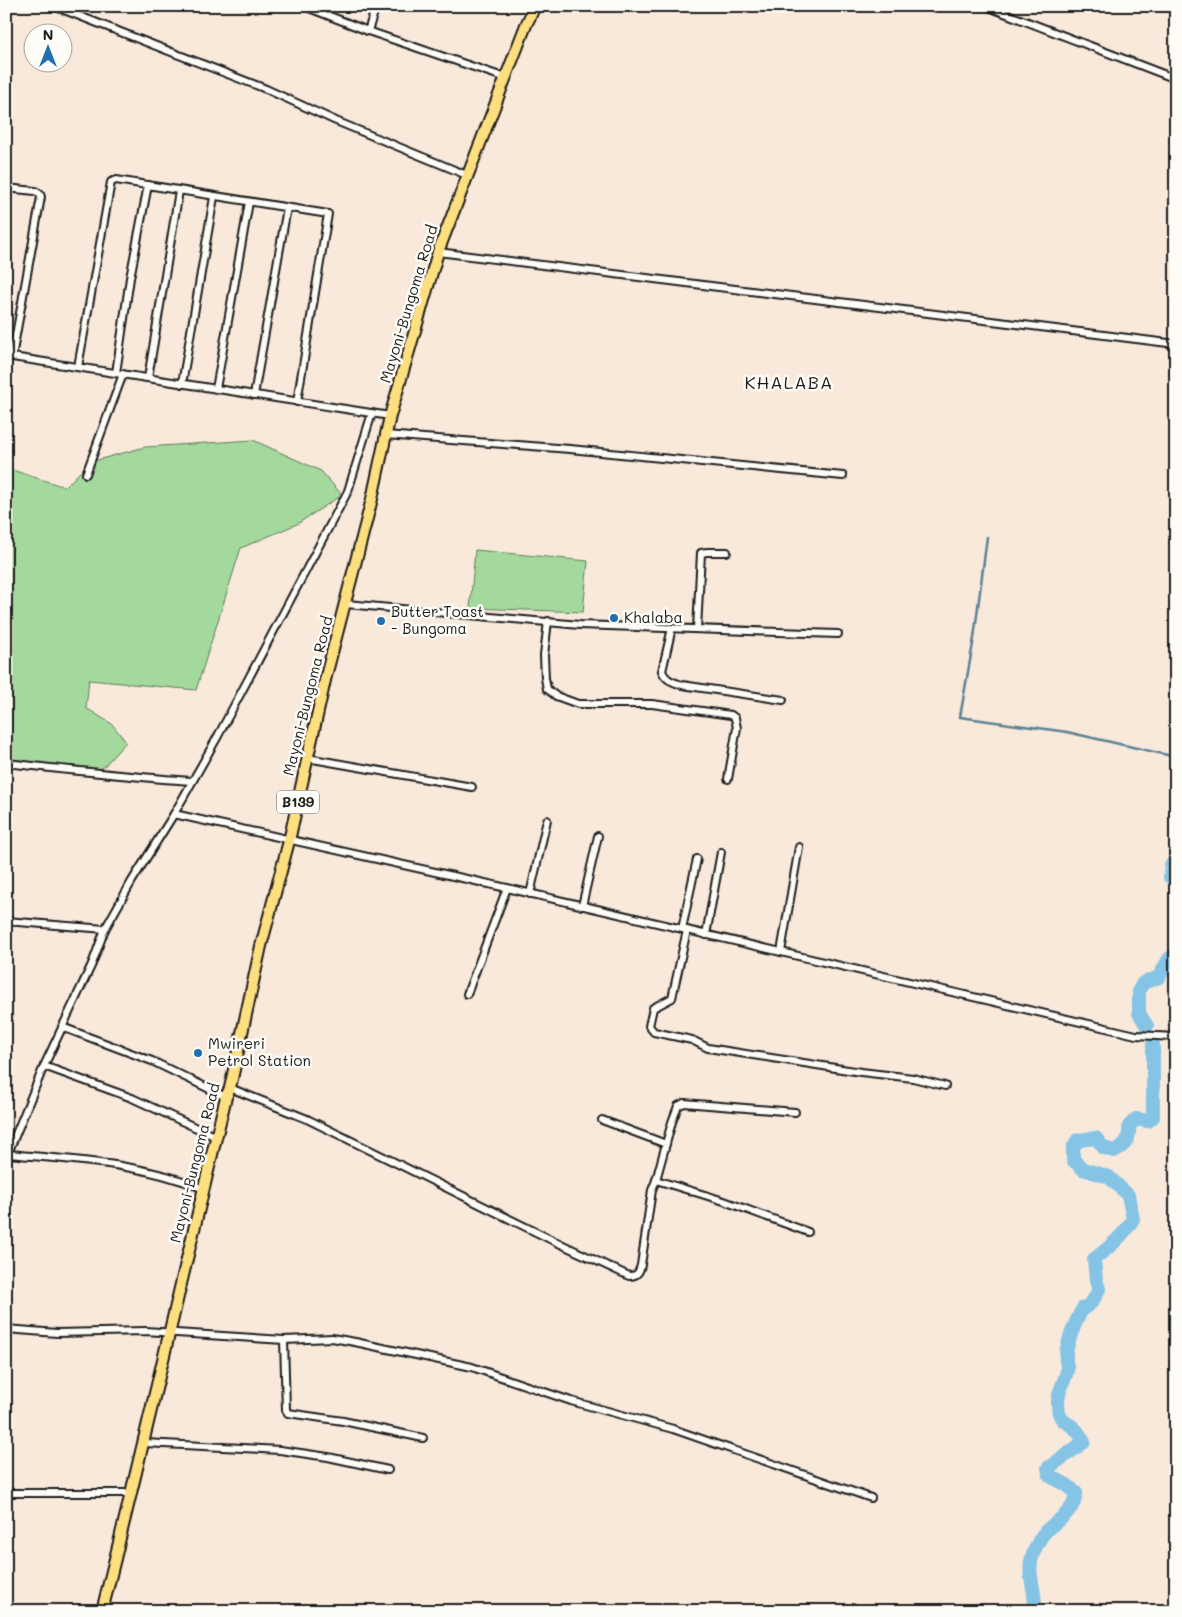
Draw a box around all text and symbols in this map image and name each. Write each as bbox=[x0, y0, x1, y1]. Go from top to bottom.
north arrow bbox=[22, 22, 72, 72]
text: N bbox=[43, 25, 53, 44]
street label: Mayoni-Bungoma Road bbox=[374, 222, 442, 385]
district label: KHALABA bbox=[745, 370, 833, 394]
place label: Butter Toast - Bungoma bbox=[391, 601, 484, 638]
place label: Khalaba bbox=[624, 607, 683, 627]
marker: Khalaba bbox=[608, 612, 620, 624]
street label: Mayoni-Bungoma Road bbox=[277, 614, 337, 778]
marker: Butter Toast - Bungoma bbox=[375, 615, 387, 627]
road number: B139 bbox=[277, 790, 319, 814]
place label: Mwireri Petrol Station bbox=[208, 1033, 311, 1070]
marker: Mwireri Petrol Station bbox=[192, 1047, 204, 1059]
street label: Mayoni-Bungoma Road bbox=[164, 1081, 224, 1245]

